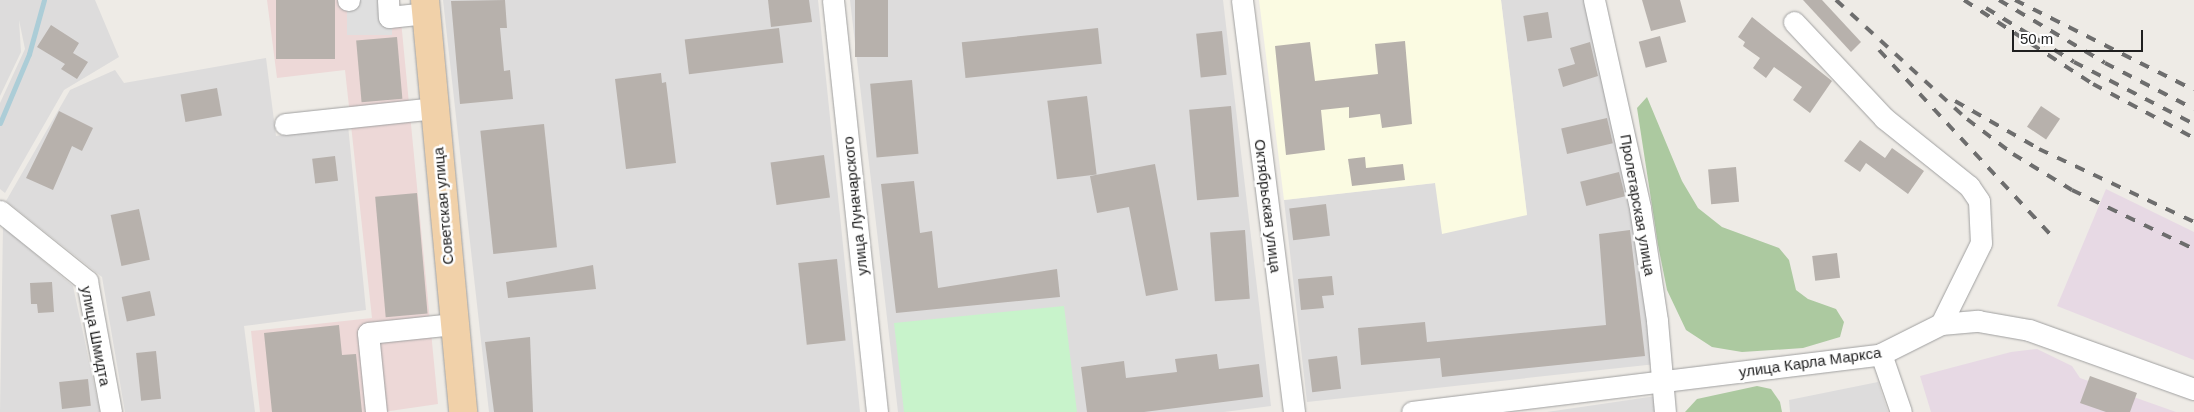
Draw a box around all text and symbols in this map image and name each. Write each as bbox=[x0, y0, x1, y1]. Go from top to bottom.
scale bar bbox=[2014, 20, 2145, 52]
text: 50 m bbox=[2020, 30, 2053, 47]
street label: Пролетарская улица bbox=[1617, 133, 1659, 277]
street label: улица Луначарского bbox=[839, 136, 871, 276]
street label: Октябрьская улица bbox=[1251, 138, 1285, 274]
street label: Советская улица bbox=[429, 147, 457, 265]
street label: улица Шмидта bbox=[77, 284, 115, 388]
street label: улица Карла Маркса bbox=[1738, 343, 1882, 381]

